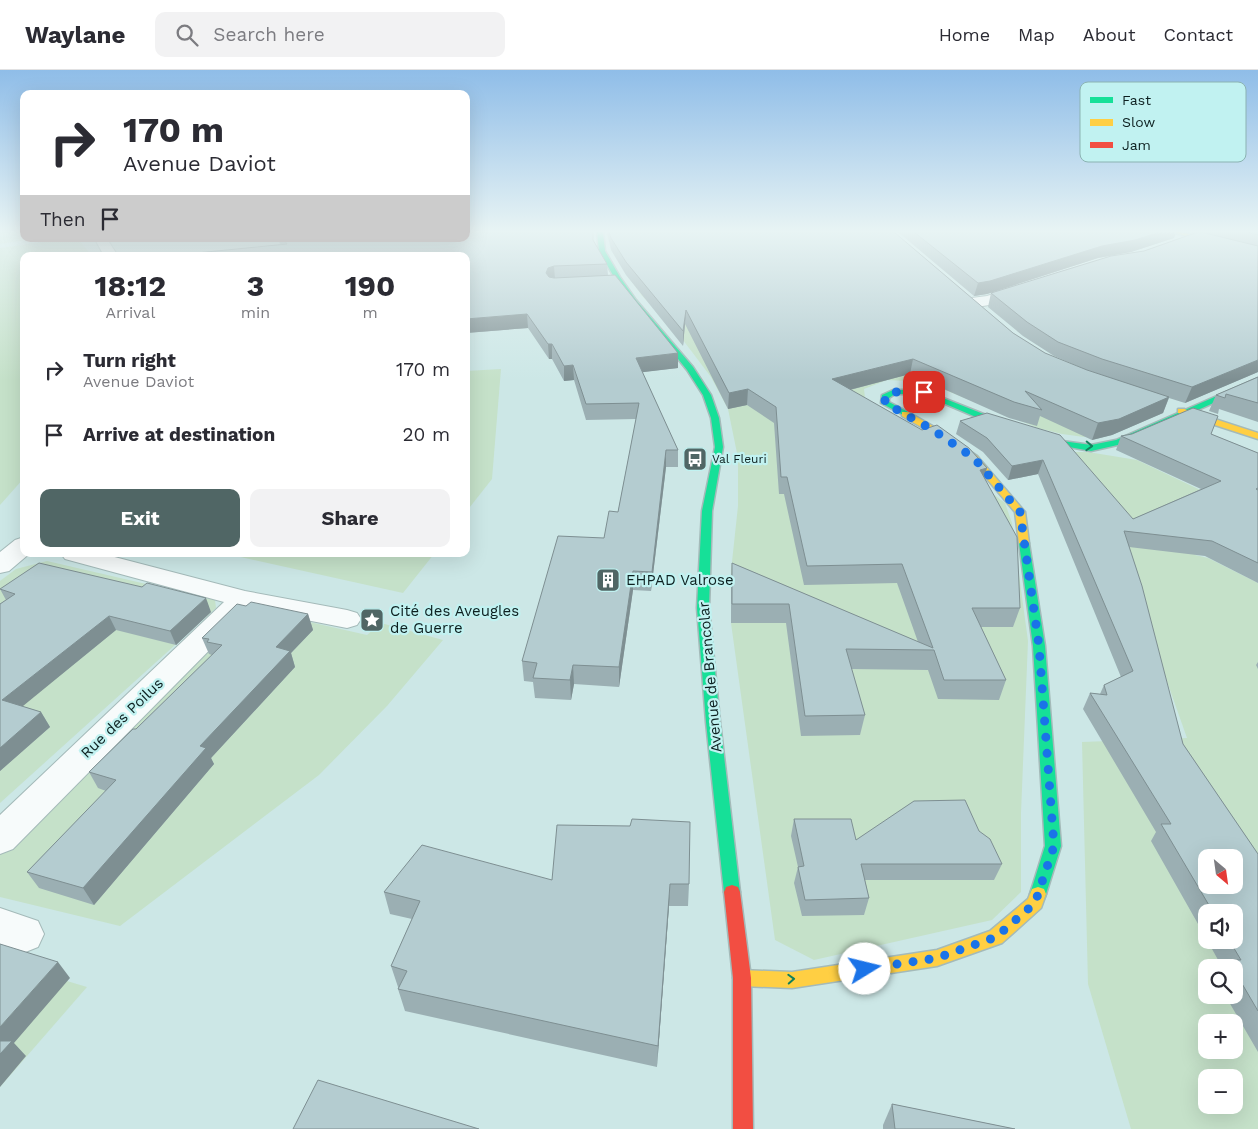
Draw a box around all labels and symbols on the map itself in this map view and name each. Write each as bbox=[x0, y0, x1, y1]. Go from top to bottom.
legend bbox=[1080, 82, 1246, 162]
text: Fast bbox=[1122, 92, 1151, 108]
text: Slow bbox=[1122, 114, 1155, 130]
text: Jam bbox=[1122, 137, 1151, 153]
pin bbox=[903, 371, 945, 413]
one-way arrow bbox=[1085, 441, 1093, 451]
bus stop icon: Val Fleuri bbox=[682, 446, 708, 472]
place label: Val Fleuri bbox=[712, 452, 767, 466]
building icon: EHPAD Valrose bbox=[595, 567, 621, 593]
place label: EHPAD Valrose bbox=[626, 571, 734, 589]
street label: Avenue de Brancolar bbox=[694, 601, 726, 753]
place label: Cité des Aveugles de Guerre bbox=[390, 602, 519, 637]
place icon: Cité des Aveugles de Guerre bbox=[359, 607, 385, 633]
street label: Rue des Poilus bbox=[77, 674, 167, 762]
north arrow bbox=[1198, 849, 1242, 894]
position arrow bbox=[838, 942, 890, 994]
one-way arrow bbox=[787, 974, 795, 985]

